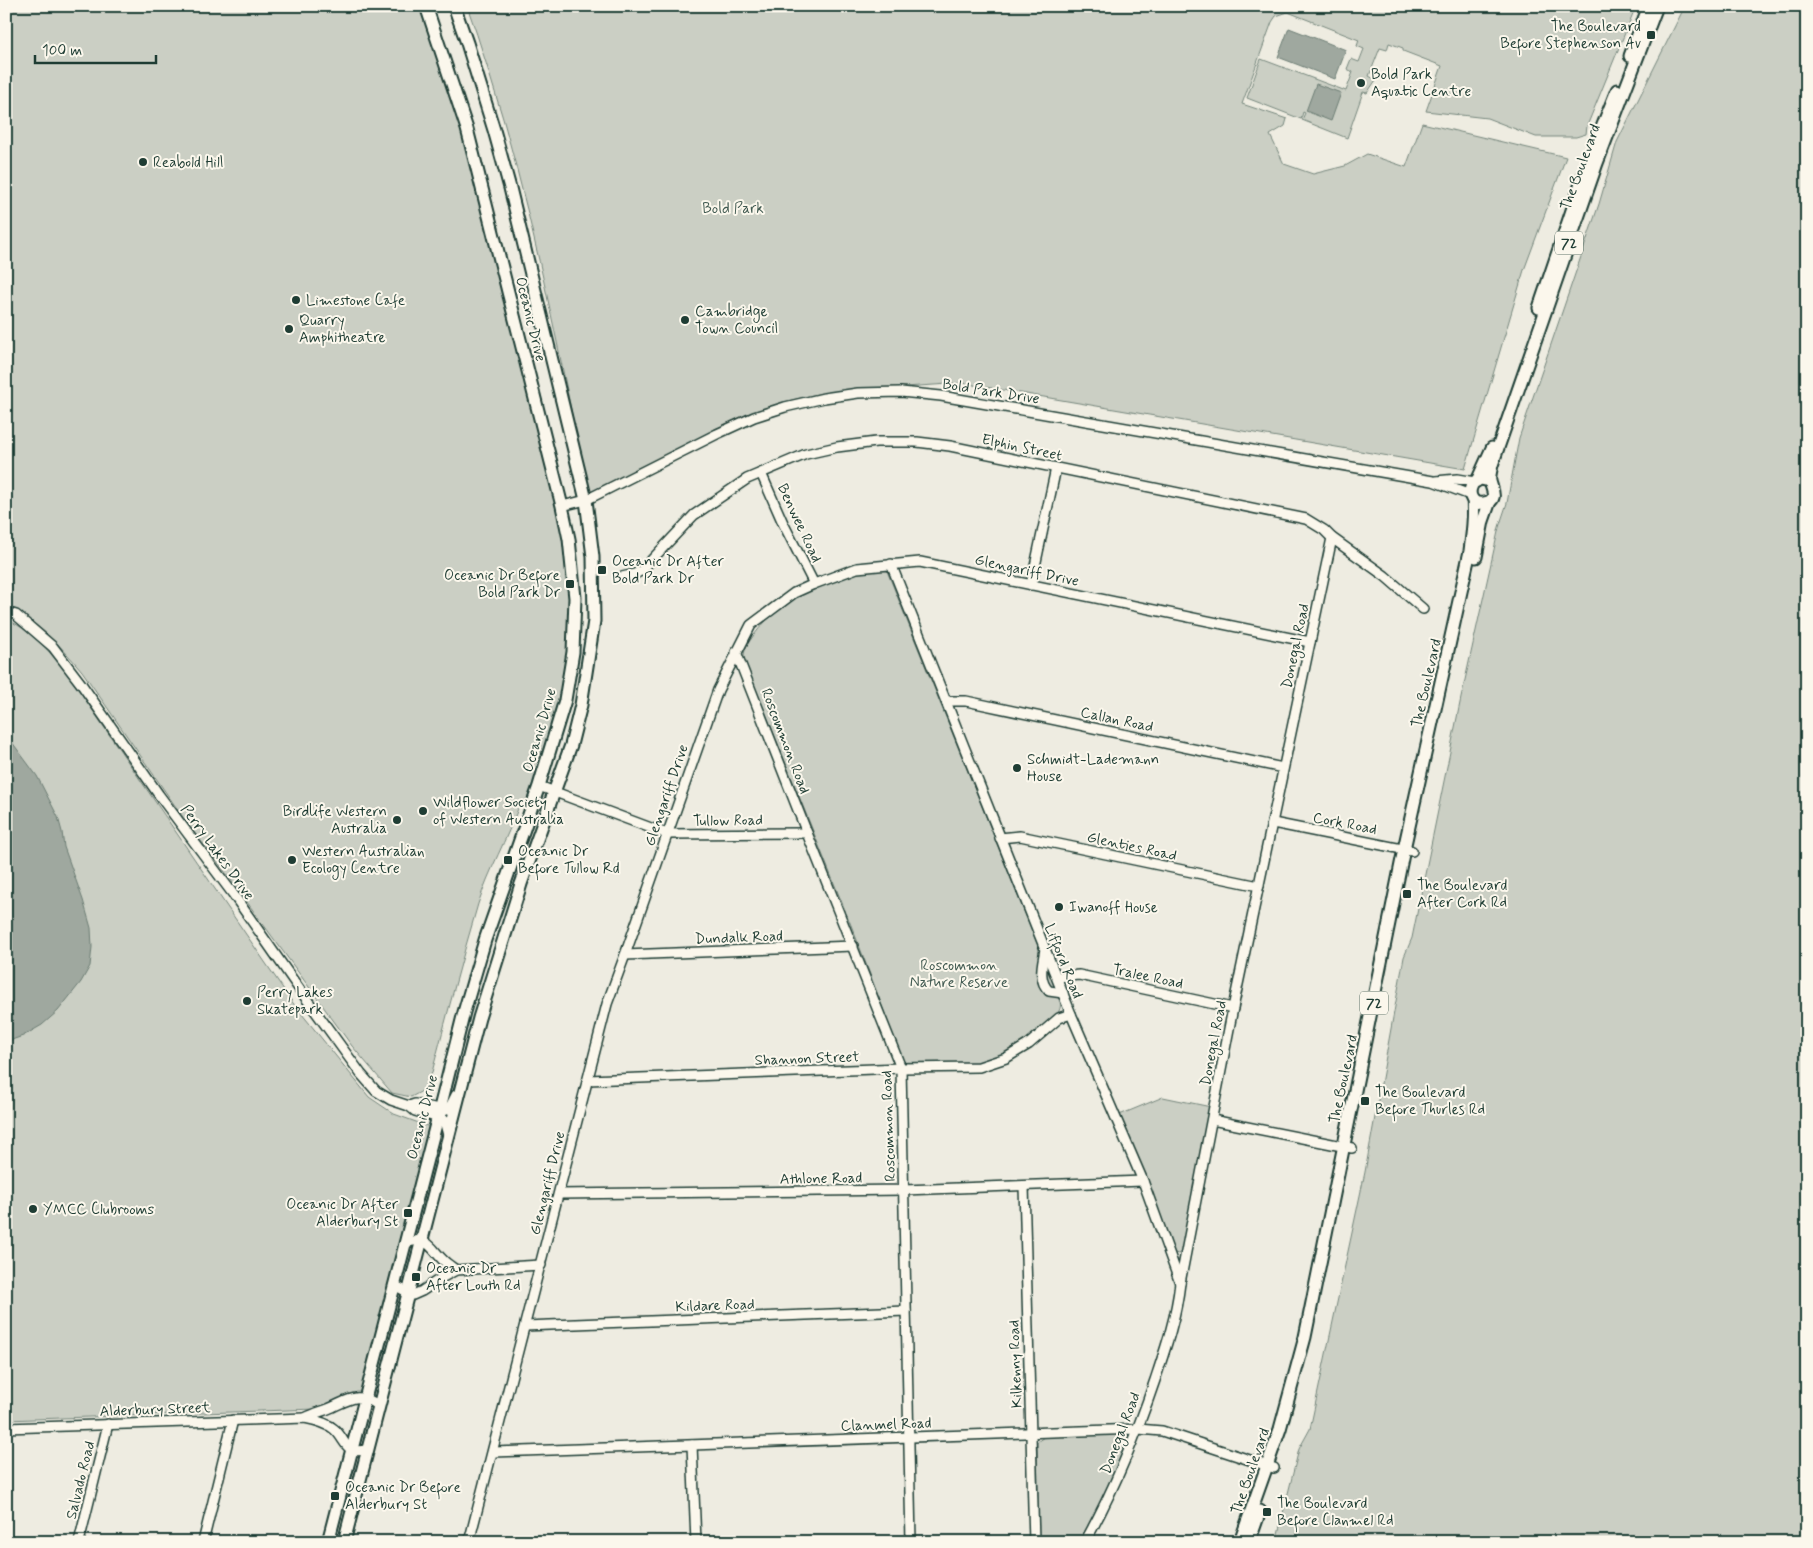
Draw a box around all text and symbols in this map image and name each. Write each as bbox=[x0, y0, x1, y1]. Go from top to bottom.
place label: The Boulevard Before Stephenson Av bbox=[1500, 17, 1641, 56]
marker: The Boulevard Before Stephenson Av bbox=[1645, 29, 1657, 41]
scale bar bbox=[35, 32, 156, 64]
text: 100 m bbox=[42, 41, 82, 61]
place label: Bold Park Aquatic Centre bbox=[1371, 65, 1471, 102]
marker: Bold Park Aquatic Centre bbox=[1355, 77, 1367, 89]
street label: The Boulevard bbox=[1556, 121, 1606, 213]
place label: Reabold Hill bbox=[153, 153, 223, 173]
marker: Reabold Hill bbox=[137, 156, 149, 168]
park label: Bold Park bbox=[702, 199, 764, 219]
road number: 72 bbox=[1555, 232, 1583, 254]
street label: Oceanic Drive bbox=[510, 275, 550, 364]
place label: Limestone Cafe bbox=[306, 291, 405, 311]
marker: Limestone Cafe bbox=[290, 294, 302, 306]
place label: Cambridge Town Council bbox=[695, 302, 778, 339]
place label: Quarry Amphitheatre bbox=[299, 311, 386, 348]
marker: Cambridge Town Council bbox=[679, 314, 691, 326]
marker: Quarry Amphitheatre bbox=[283, 323, 295, 335]
street label: Bold Park Drive bbox=[941, 374, 1041, 410]
street label: Elphin Street bbox=[980, 430, 1064, 466]
street label: Benwee Road bbox=[772, 481, 826, 566]
street label: Glengariff Drive bbox=[973, 550, 1081, 592]
place label: Oceanic Dr After Bold Park Dr bbox=[612, 552, 724, 589]
marker: Oceanic Dr After Bold Park Dr bbox=[596, 564, 608, 576]
place label: Oceanic Dr Before Bold Park Dr bbox=[444, 566, 561, 603]
marker: Oceanic Dr Before Bold Park Dr bbox=[564, 578, 576, 590]
street label: Donegal Road bbox=[1277, 602, 1316, 691]
street label: The Boulevard bbox=[1407, 637, 1447, 730]
street label: Oceanic Drive bbox=[518, 686, 562, 775]
street label: Roscommon Road bbox=[756, 686, 814, 797]
street label: Callan Road bbox=[1079, 703, 1155, 737]
street label: Glengariff Drive bbox=[640, 742, 694, 849]
place label: Schmidt-Lademann House bbox=[1027, 750, 1159, 787]
marker: Schmidt-Lademann House bbox=[1011, 762, 1023, 774]
place label: Wildflower Society of Western Australia bbox=[433, 793, 564, 830]
street label: Perry Lakes Drive bbox=[176, 801, 259, 905]
place label: Birdlife Western Australia bbox=[283, 802, 387, 839]
marker: Wildflower Society of Western Australia bbox=[417, 805, 429, 817]
street label: Cork Road bbox=[1311, 808, 1379, 840]
street label: Tullow Road bbox=[693, 810, 763, 832]
marker: Birdlife Western Australia bbox=[391, 814, 403, 826]
street label: Glenties Road bbox=[1085, 828, 1179, 866]
place label: Western Australian Ecology Centre bbox=[302, 842, 425, 880]
place label: Oceanic Dr Before Tullow Rd bbox=[518, 842, 620, 881]
marker: Western Australian Ecology Centre bbox=[286, 854, 298, 866]
marker: Oceanic Dr Before Tullow Rd bbox=[502, 854, 514, 866]
place label: The Boulevard After Cork Rd bbox=[1417, 876, 1507, 913]
marker: The Boulevard After Cork Rd bbox=[1401, 888, 1413, 900]
place label: Iwanoff House bbox=[1069, 898, 1158, 918]
marker: Iwanoff House bbox=[1053, 901, 1065, 913]
street label: Lifford Road bbox=[1037, 921, 1087, 1003]
street label: Dundalk Road bbox=[695, 926, 784, 950]
park label: Roscommon Nature Reserve bbox=[910, 956, 1008, 993]
street label: Tralee Road bbox=[1110, 960, 1185, 994]
place label: Perry Lakes Skatepark bbox=[257, 983, 333, 1020]
road number: 72 bbox=[1360, 991, 1388, 1014]
marker: Perry Lakes Skatepark bbox=[241, 995, 253, 1007]
street label: Donegal Road bbox=[1196, 999, 1233, 1088]
street label: The Boulevard bbox=[1325, 1033, 1363, 1125]
street label: Shannon Street bbox=[754, 1047, 860, 1071]
street label: Roscommon Road bbox=[877, 1070, 901, 1182]
street label: Oceanic Drive bbox=[403, 1073, 443, 1162]
place label: The Boulevard Before Thurles Rd bbox=[1375, 1083, 1485, 1122]
marker: The Boulevard Before Thurles Rd bbox=[1359, 1095, 1371, 1107]
street label: Glengariff Drive bbox=[525, 1129, 571, 1237]
street label: Athlone Road bbox=[780, 1168, 863, 1190]
place label: Oceanic Dr After Alderbury St bbox=[286, 1195, 399, 1232]
place label: YMCC Clubrooms bbox=[43, 1200, 155, 1220]
marker: YMCC Clubrooms bbox=[27, 1203, 39, 1215]
marker: Oceanic Dr After Alderbury St bbox=[402, 1207, 414, 1219]
place label: Oceanic Dr After Louth Rd bbox=[426, 1259, 520, 1296]
marker: Oceanic Dr After Louth Rd bbox=[410, 1271, 422, 1283]
street label: Kildare Road bbox=[675, 1295, 755, 1317]
street label: Kilkenny Road bbox=[1004, 1319, 1028, 1409]
street label: Donegal Road bbox=[1096, 1389, 1147, 1478]
street label: Alderbury Street bbox=[99, 1398, 211, 1422]
street label: Clanmel Road bbox=[840, 1413, 932, 1437]
street label: The Boulevard bbox=[1227, 1425, 1275, 1517]
street label: Salvado Road bbox=[62, 1439, 100, 1521]
place label: Oceanic Dr Before Alderbury St bbox=[345, 1478, 461, 1515]
marker: Oceanic Dr Before Alderbury St bbox=[329, 1490, 341, 1502]
place label: The Boulevard Before Clanmel Rd bbox=[1277, 1494, 1394, 1533]
marker: The Boulevard Before Clanmel Rd bbox=[1261, 1506, 1273, 1518]

